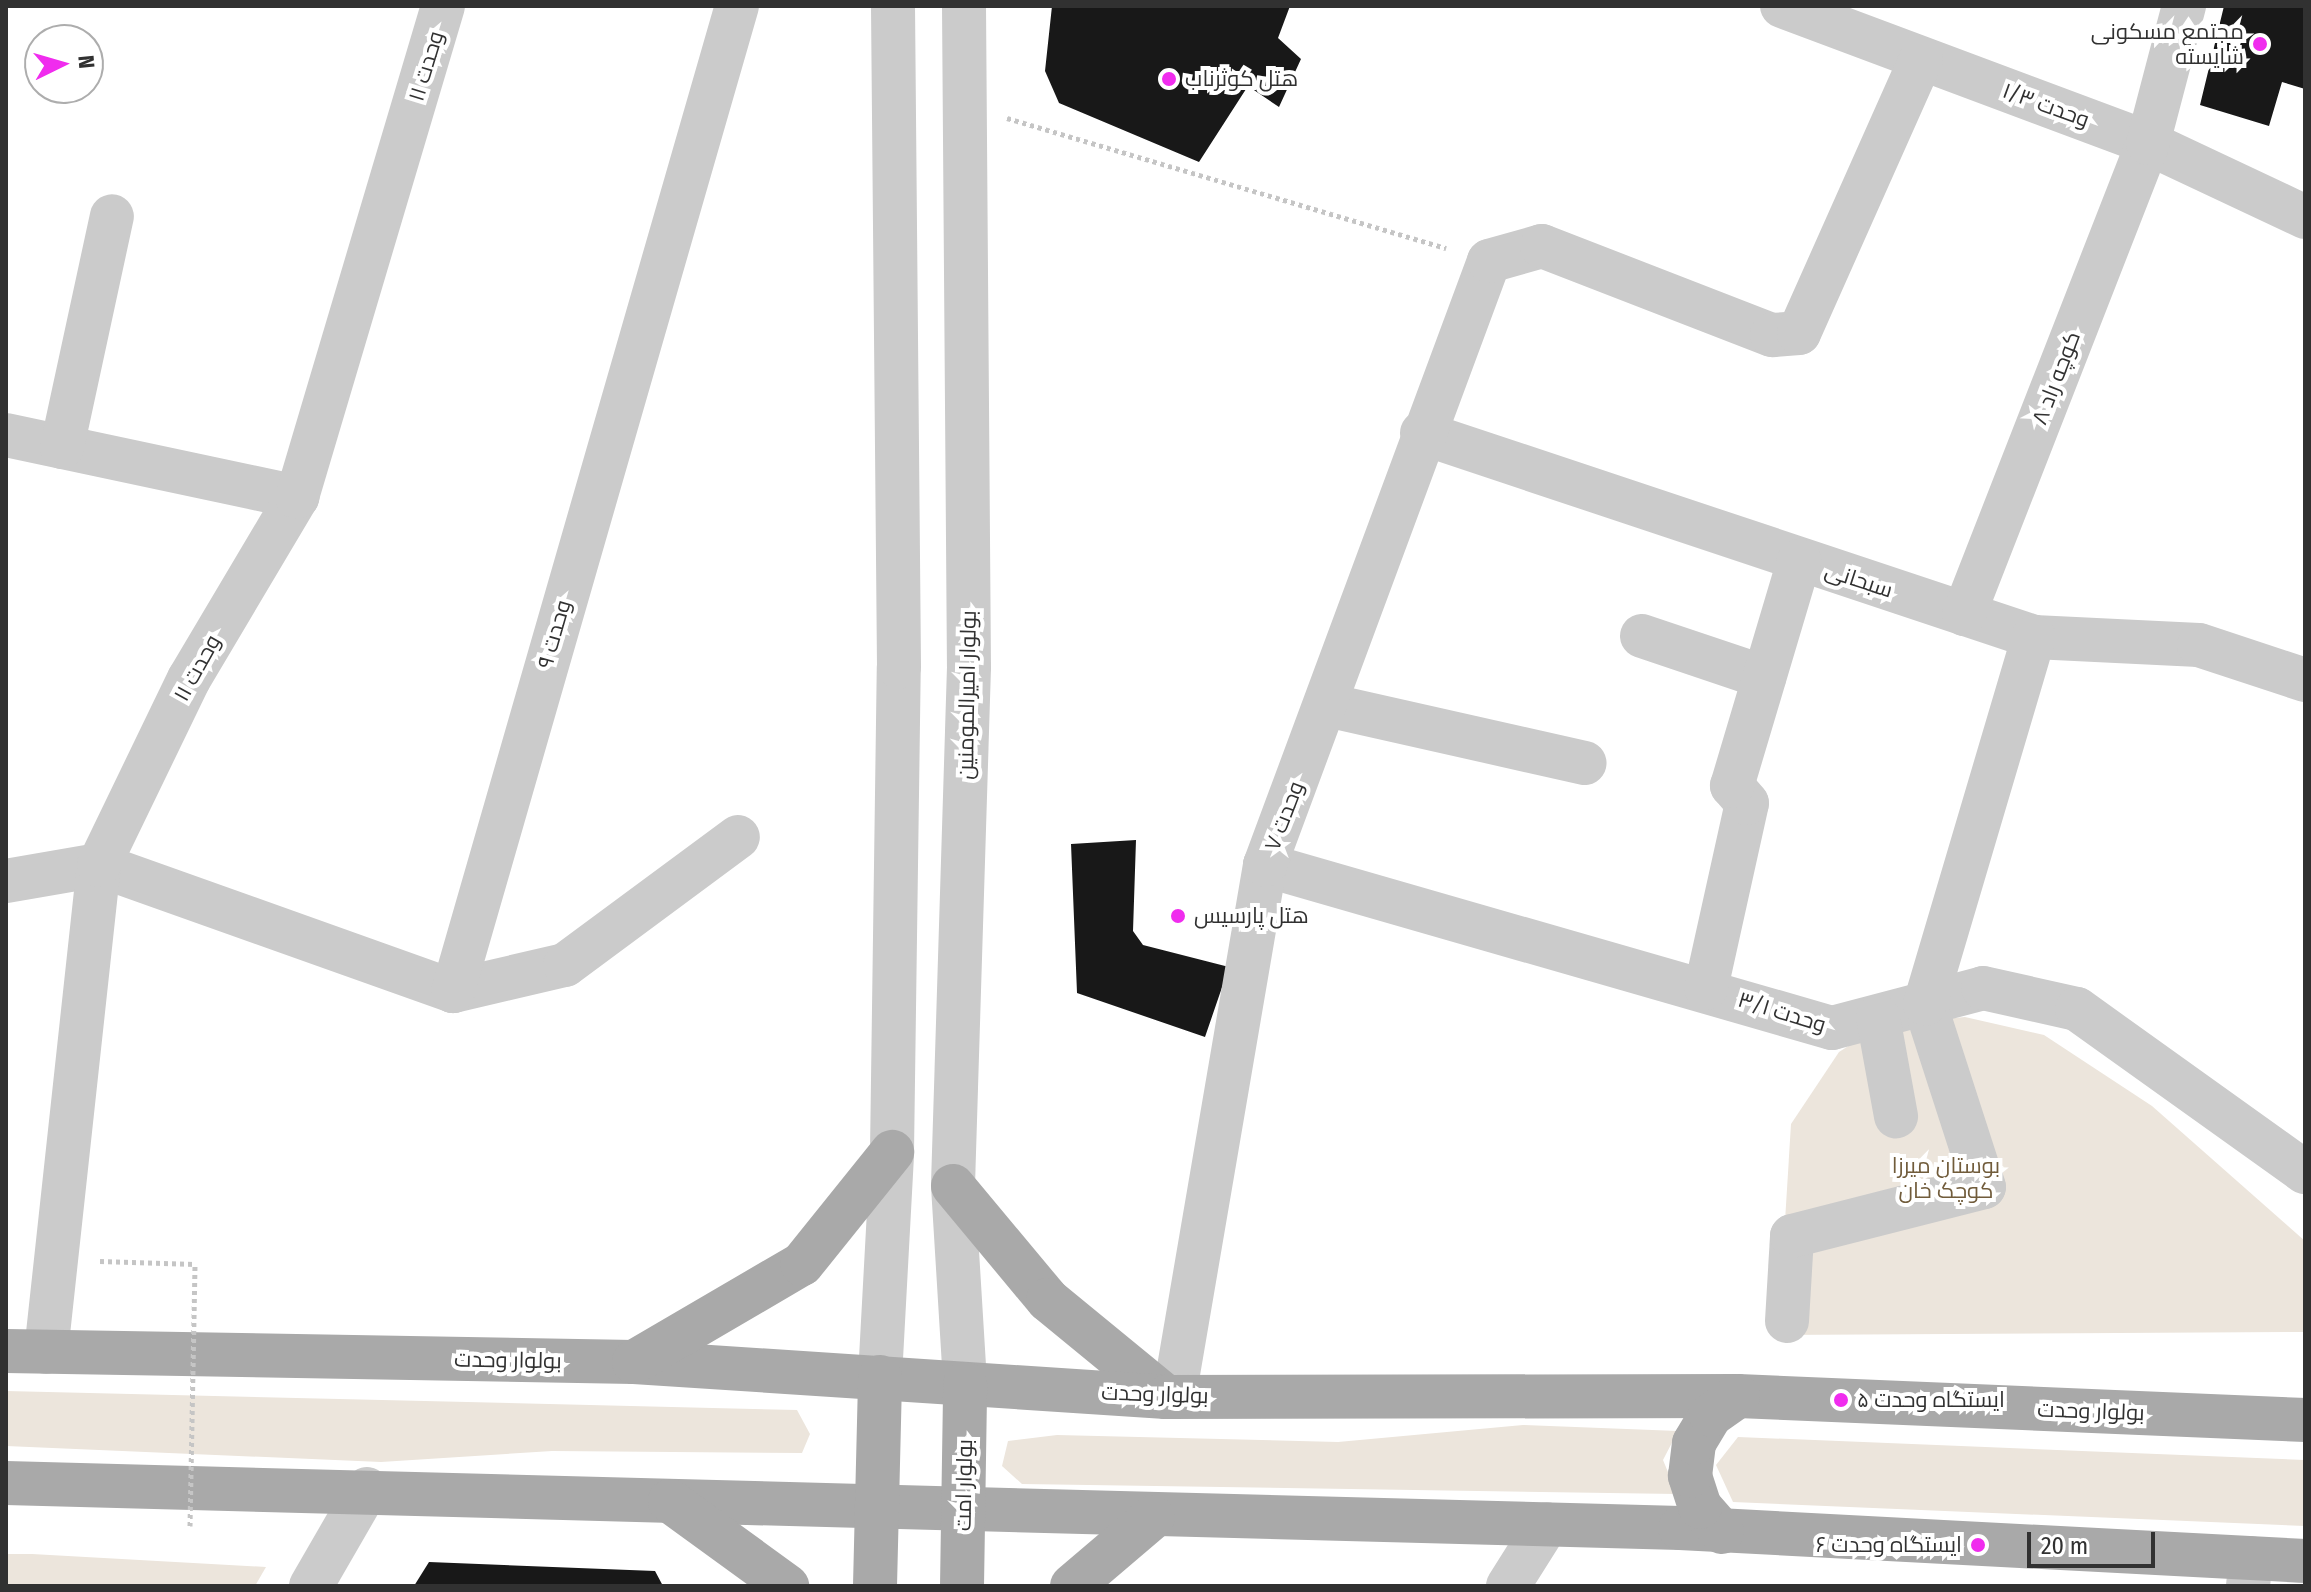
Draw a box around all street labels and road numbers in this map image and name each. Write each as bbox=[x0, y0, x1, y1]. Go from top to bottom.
street label: وحدت ۱۱ bbox=[403, 28, 449, 104]
street label: وحدت ۱/۳ bbox=[1999, 77, 2093, 133]
street label: کوچه راد ۸ bbox=[2026, 328, 2086, 428]
street label: سبحانی bbox=[1822, 557, 1896, 603]
street label: وحدت ۹ bbox=[532, 597, 576, 671]
street label: بولوار امیرالمومنین bbox=[952, 610, 982, 780]
street label: وحدت ۱۱ bbox=[168, 630, 226, 706]
street label: وحدت ۷ bbox=[1259, 778, 1309, 854]
street label: وحدت ۳/۱ bbox=[1735, 986, 1829, 1038]
street label: بولوار وحدت bbox=[454, 1346, 562, 1374]
street label: بولوار وحدت bbox=[1101, 1379, 1209, 1409]
street label: بولوار وحدت bbox=[2037, 1396, 2145, 1426]
street label: بولوار امت bbox=[950, 1439, 978, 1531]

